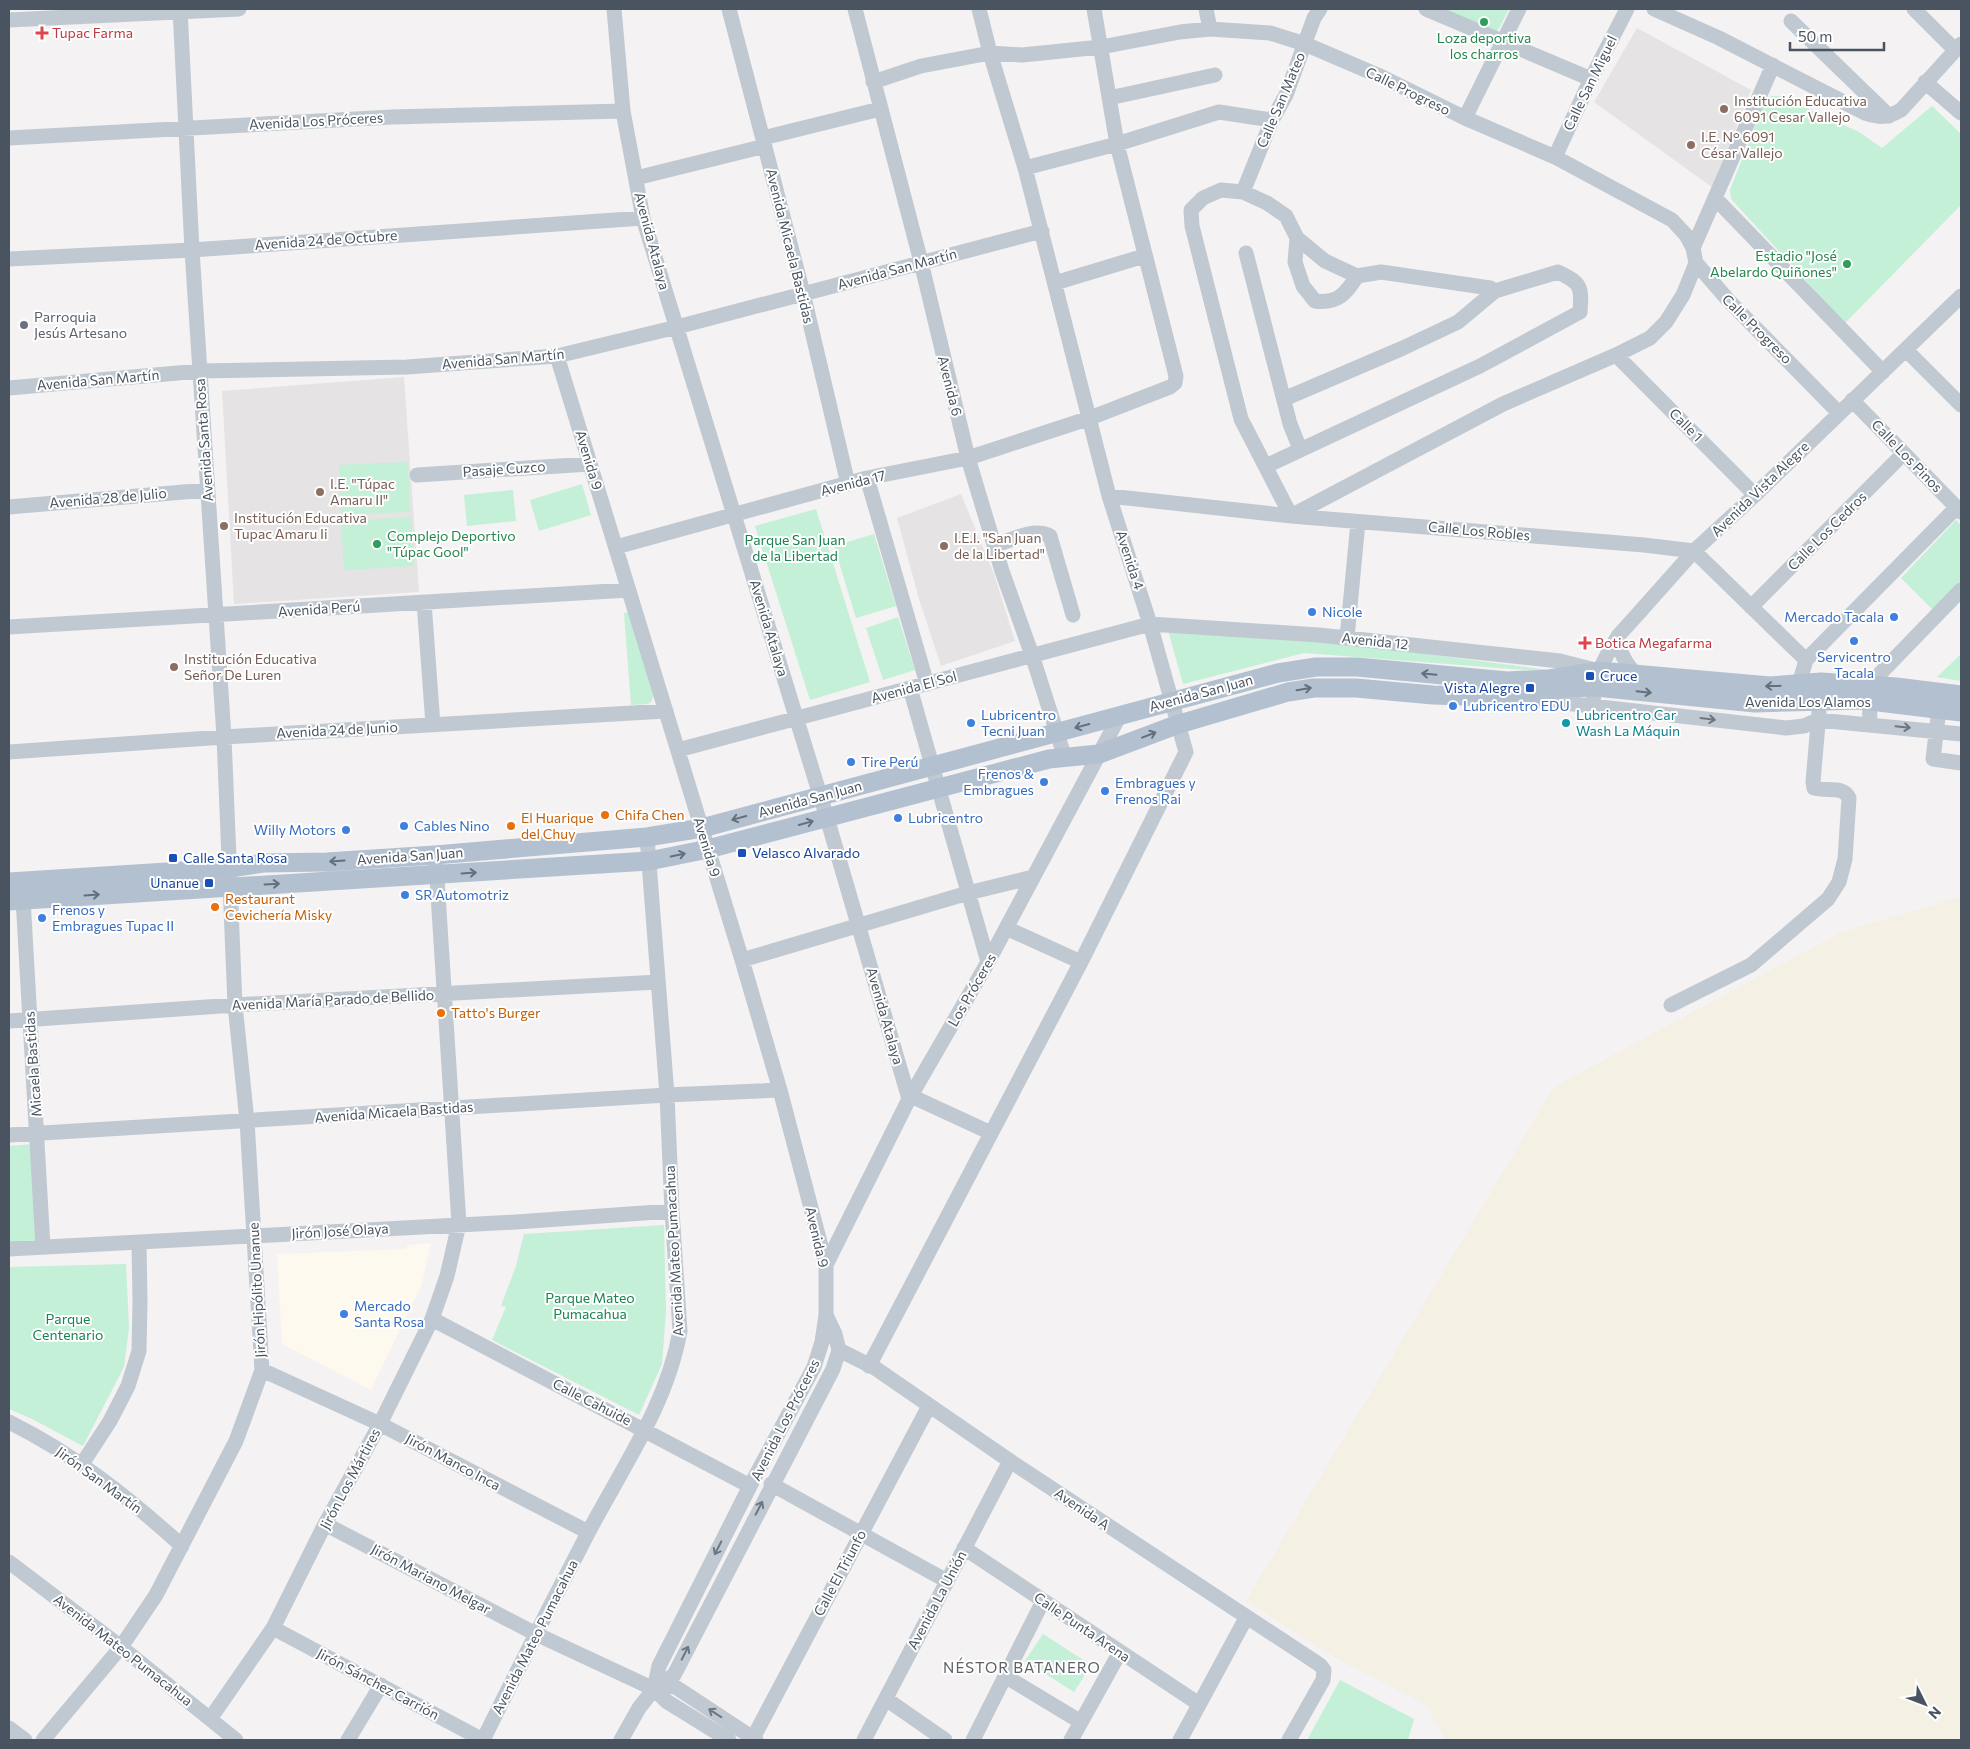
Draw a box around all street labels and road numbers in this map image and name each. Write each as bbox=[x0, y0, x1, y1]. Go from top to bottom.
street label: Calle San Miguel bbox=[1559, 32, 1620, 133]
street label: Calle San Mateo bbox=[1253, 49, 1308, 150]
street label: Calle Progreso bbox=[1363, 63, 1453, 118]
street label: Avenida Los Próceres bbox=[248, 108, 384, 133]
street label: Avenida Micaela Bastidas bbox=[763, 167, 818, 325]
street label: Avenida Atalaya bbox=[631, 190, 674, 292]
street label: Avenida 24 de Octubre bbox=[254, 226, 398, 253]
street label: Avenida San Martín bbox=[835, 244, 958, 293]
street label: Calle Progreso bbox=[1719, 290, 1796, 367]
street label: Avenida San Martín bbox=[441, 345, 565, 372]
street label: Avenida 6 bbox=[935, 354, 966, 418]
street label: Avenida San Martín bbox=[36, 366, 160, 393]
street label: Avenida Santa Rosa bbox=[191, 378, 216, 502]
street label: Calle 1 bbox=[1666, 404, 1707, 445]
street label: Calle Los Pinos bbox=[1868, 416, 1946, 496]
street label: Avenida 9 bbox=[572, 428, 607, 492]
street label: Avenida Vista Alegre bbox=[1707, 438, 1812, 540]
street label: Pasaje Cuzco bbox=[462, 457, 546, 480]
street label: Avenida 17 bbox=[819, 466, 887, 499]
street label: Avenida 28 de Julio bbox=[49, 484, 167, 511]
street label: Calle Los Cedros bbox=[1784, 488, 1870, 574]
street label: Calle Los Robles bbox=[1427, 518, 1531, 543]
street label: Avenida 4 bbox=[1113, 528, 1148, 592]
street label: Avenida Atalaya bbox=[747, 577, 792, 678]
street label: Avenida Perú bbox=[277, 597, 361, 620]
street label: Avenida 12 bbox=[1341, 629, 1409, 652]
street label: Avenida El Sol bbox=[869, 667, 958, 706]
street label: Avenida San Juan bbox=[1147, 671, 1255, 715]
street label: Avenida Los Alamos bbox=[1745, 693, 1871, 710]
street label: Avenida 24 de Junio bbox=[276, 718, 398, 741]
street label: Avenida San Juan bbox=[756, 777, 864, 821]
street label: Avenida 9 bbox=[690, 815, 725, 879]
street label: Avenida San Juan bbox=[356, 843, 464, 868]
street label: Los Próceres bbox=[944, 950, 999, 1029]
street label: Avenida Atalaya bbox=[863, 965, 907, 1066]
street label: Avenida María Parado de Bellido bbox=[231, 986, 435, 1013]
street label: Micaela Bastidas bbox=[20, 1011, 45, 1117]
street label: Avenida Micaela Bastidas bbox=[314, 1097, 474, 1126]
street label: Avenida Mateo Pumacahua bbox=[661, 1165, 686, 1337]
street label: Avenida 9 bbox=[802, 1205, 833, 1269]
street label: Jirón José Olaya bbox=[291, 1219, 389, 1242]
street label: Jirón Hipólito Unanue bbox=[244, 1222, 269, 1358]
street label: Avenida Los Próceres bbox=[746, 1356, 823, 1483]
street label: Calle Cahuide bbox=[550, 1374, 634, 1429]
street label: Jirón Los Mártires bbox=[316, 1425, 383, 1532]
street label: Jirón Manco Inca bbox=[403, 1429, 504, 1494]
street label: Jirón San Martín bbox=[53, 1443, 145, 1516]
street label: Avenida A bbox=[1051, 1484, 1113, 1533]
street label: Calle El Triunfo bbox=[810, 1527, 869, 1619]
street label: Jirón Mariano Melgar bbox=[369, 1540, 494, 1617]
street label: Avenida La Unión bbox=[903, 1547, 970, 1652]
street label: Avenida Mateo Pumacahua bbox=[488, 1557, 581, 1717]
street label: Calle Punta Arena bbox=[1031, 1588, 1134, 1665]
street label: Avenida Mateo Pumacahua bbox=[51, 1590, 196, 1709]
street label: Jirón Sánchez Carrión bbox=[314, 1644, 442, 1723]

